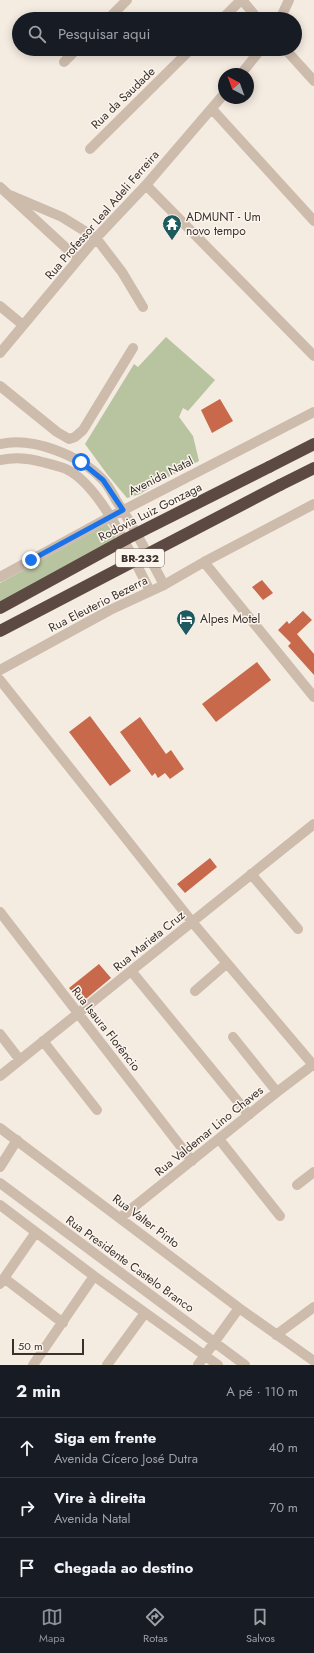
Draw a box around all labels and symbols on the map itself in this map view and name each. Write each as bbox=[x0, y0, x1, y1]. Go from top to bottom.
street label: Rua da Saudade bbox=[87, 63, 159, 133]
north arrow bbox=[218, 68, 254, 104]
street label: Rua Professor Leal Adeli Ferreira bbox=[41, 146, 163, 284]
place label: ADMUNT - Um novo tempo bbox=[186, 208, 261, 240]
temple icon: ADMUNT - Um novo tempo bbox=[161, 213, 183, 241]
street label: Avenida Natal bbox=[125, 452, 197, 500]
route start bbox=[72, 453, 90, 471]
street label: Rodovia Luiz Gonzaga bbox=[95, 478, 205, 546]
road number: BR-232 bbox=[116, 549, 164, 567]
route end bbox=[22, 551, 40, 569]
street label: Rua Eleuterio Bezerra bbox=[45, 571, 151, 637]
hotel icon: Alpes Motel bbox=[175, 608, 197, 636]
place label: Alpes Motel bbox=[200, 610, 260, 628]
street label: Rua Marieta Cruz bbox=[109, 906, 189, 976]
street label: Rua Isaura Florêncio bbox=[67, 983, 145, 1075]
street label: Rua Valdemar Lino Chaves bbox=[151, 1081, 267, 1180]
street label: Rua Valter Pinto bbox=[109, 1190, 184, 1252]
street label: Rua Presidente Castelo Branco bbox=[62, 1211, 198, 1317]
scale bar bbox=[12, 1337, 84, 1356]

